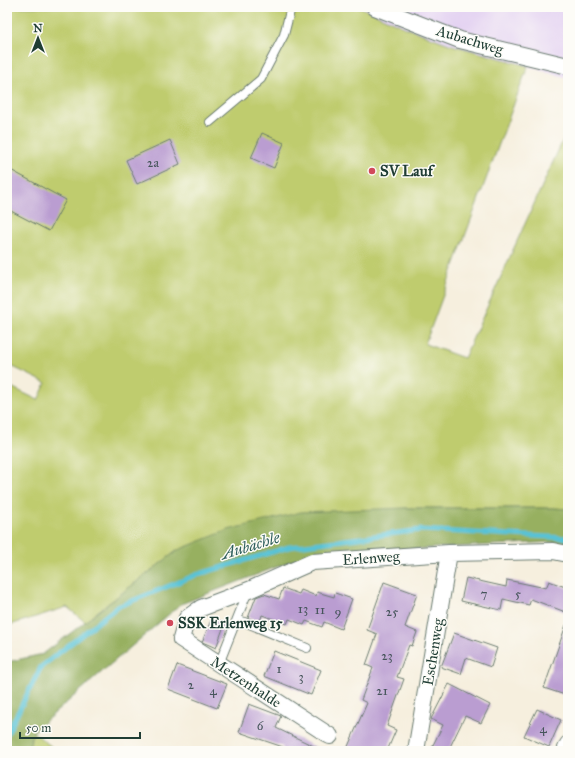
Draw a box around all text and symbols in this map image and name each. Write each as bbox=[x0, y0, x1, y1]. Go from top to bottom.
north arrow bbox=[18, 18, 58, 58]
street label: Aubachweg bbox=[433, 21, 507, 59]
text: N bbox=[33, 22, 43, 35]
house number: 2a bbox=[147, 155, 159, 171]
place label: SV Lauf bbox=[380, 162, 436, 180]
marker: SV Lauf bbox=[367, 166, 377, 176]
water label: Aubächle bbox=[217, 527, 283, 564]
street label: Erlenweg bbox=[342, 547, 401, 569]
house number: 7 bbox=[481, 586, 488, 602]
house number: 5 bbox=[515, 586, 521, 602]
house number: 13 bbox=[298, 601, 308, 617]
house number: 11 bbox=[315, 602, 325, 618]
house number: 9 bbox=[335, 604, 342, 620]
house number: 25 bbox=[386, 604, 398, 620]
place label: SSK Erlenweg 15 bbox=[178, 614, 283, 633]
street label: Eschenweg bbox=[419, 616, 447, 687]
marker: SSK Erlenweg 15 bbox=[165, 618, 175, 628]
house number: 23 bbox=[381, 648, 393, 664]
street label: Metzenhalde bbox=[207, 652, 285, 712]
house number: 1 bbox=[276, 661, 282, 677]
house number: 3 bbox=[298, 669, 304, 685]
house number: 2 bbox=[188, 677, 195, 693]
house number: 4 bbox=[209, 683, 217, 699]
house number: 21 bbox=[376, 683, 388, 699]
scale bar bbox=[20, 714, 140, 740]
house number: 6 bbox=[257, 718, 264, 734]
text: 50 m bbox=[26, 721, 51, 735]
house number: 4 bbox=[539, 721, 547, 737]

